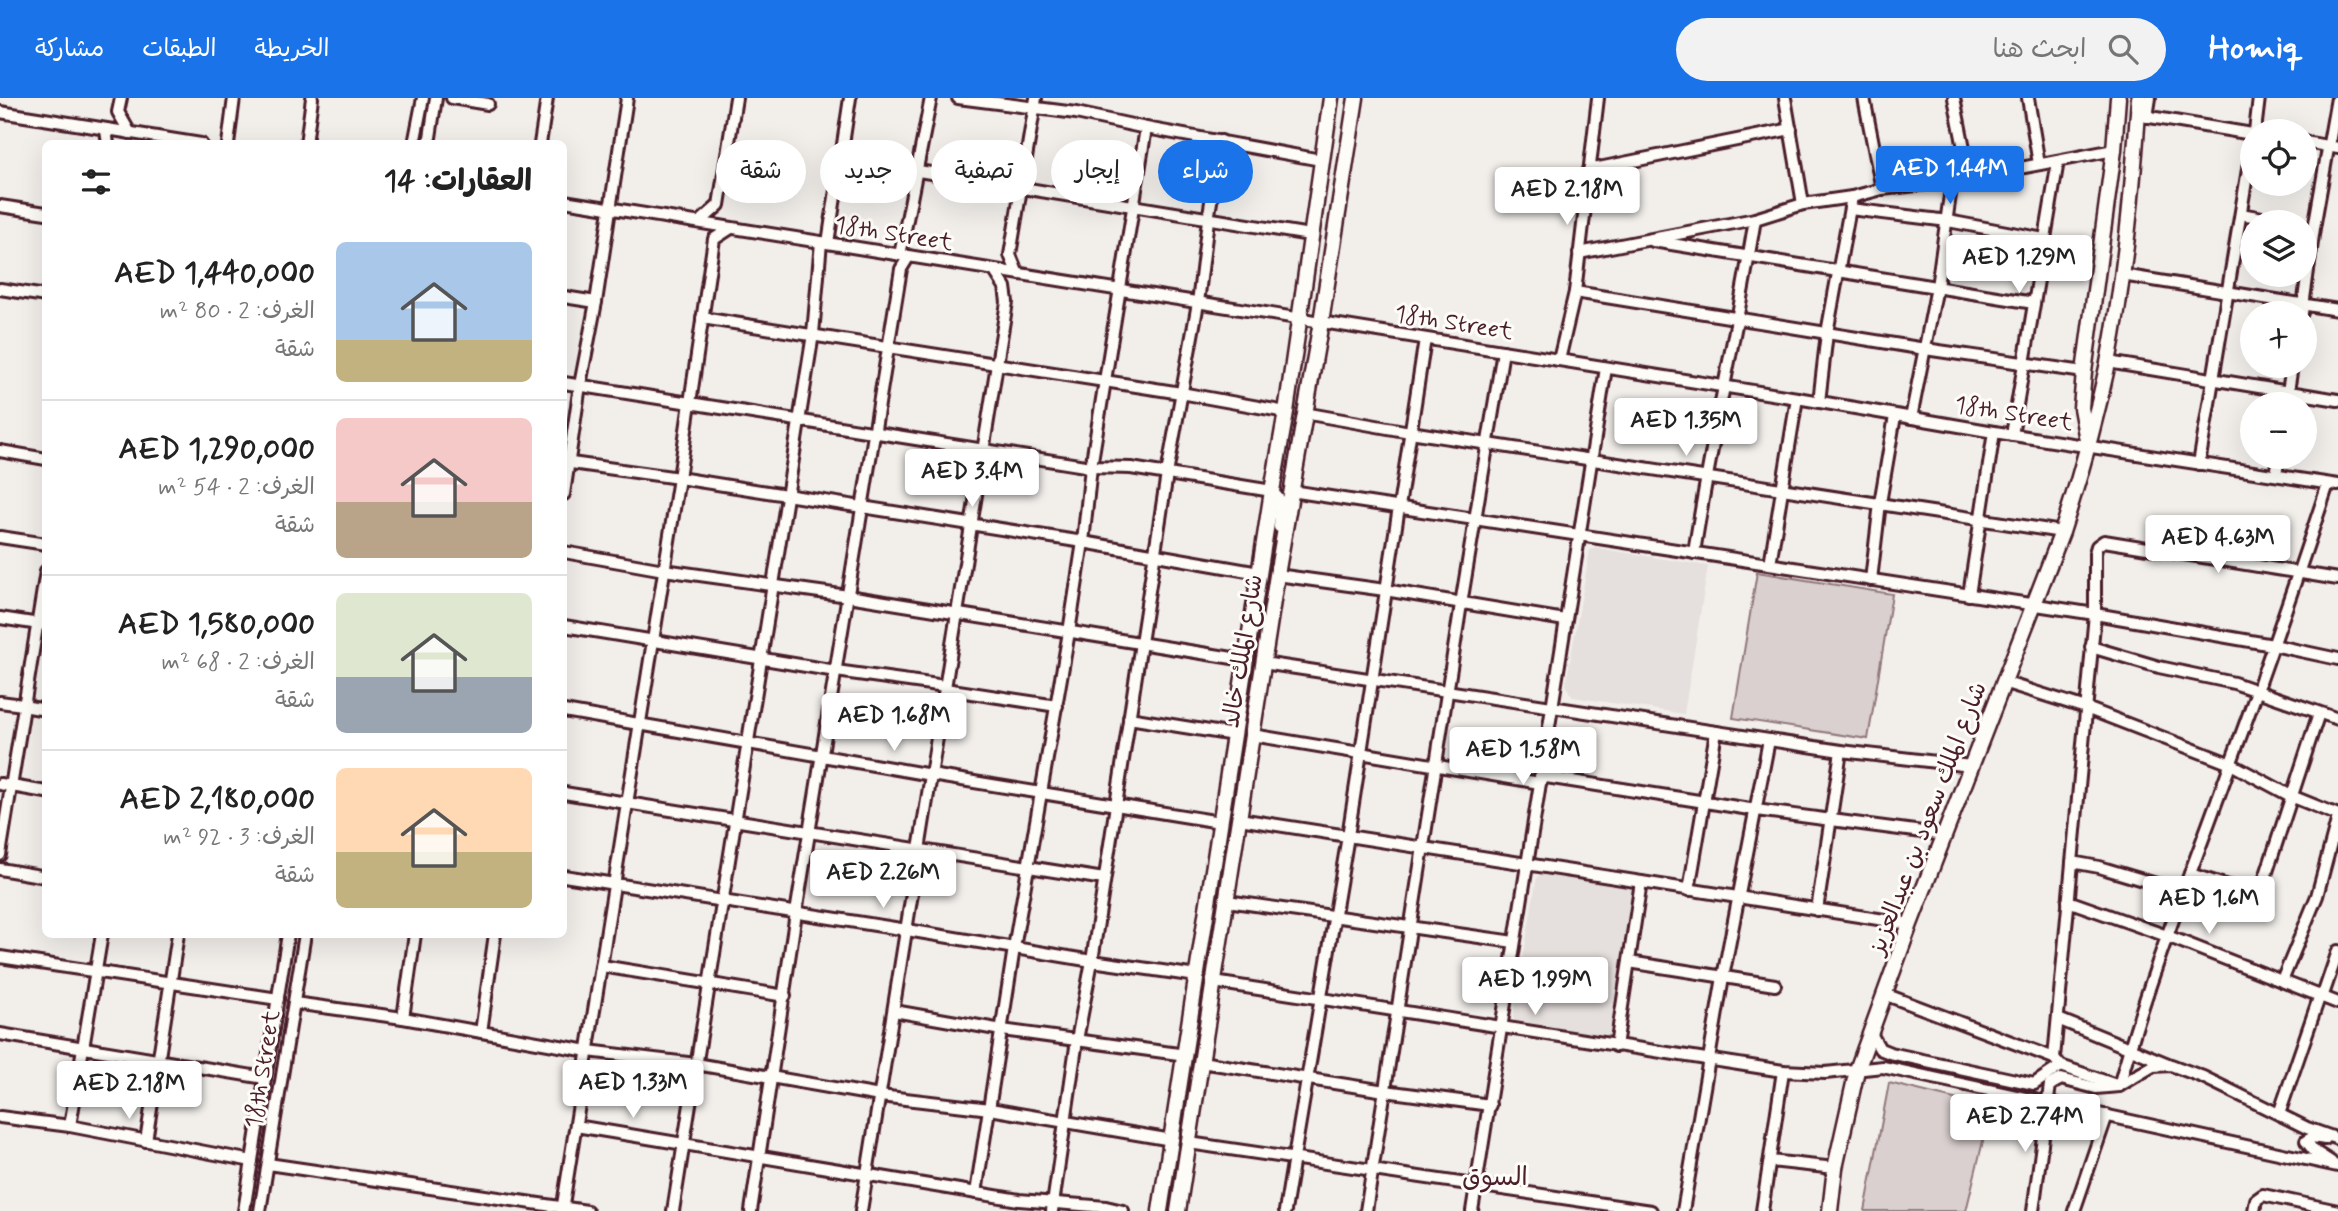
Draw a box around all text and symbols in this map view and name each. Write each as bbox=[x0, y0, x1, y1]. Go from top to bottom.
search box bbox=[1676, 18, 2166, 81]
text: Homiq bbox=[2208, 27, 2303, 71]
icon: search bbox=[2104, 30, 2142, 68]
text: ابحث هنا bbox=[1993, 33, 2086, 67]
text: مشاركة bbox=[35, 34, 104, 65]
text: الطبقات bbox=[142, 34, 217, 65]
text: الخريطة bbox=[255, 34, 329, 65]
map controls bbox=[2240, 119, 2317, 469]
button: locate bbox=[2240, 119, 2317, 196]
chip: شقة bbox=[716, 140, 806, 203]
chip: جديد bbox=[820, 140, 917, 203]
chip: تصفية bbox=[931, 140, 1037, 203]
chip: إيجار bbox=[1051, 140, 1144, 203]
chip: شراء bbox=[1158, 140, 1253, 203]
pin: AED 1.44M bbox=[1870, 146, 2030, 206]
text: AED 1.44M bbox=[1892, 154, 2008, 184]
text: العقارات: 14 bbox=[384, 162, 532, 201]
icon: filters bbox=[77, 163, 115, 201]
pin: AED 2.18M bbox=[1487, 167, 1647, 227]
text: AED 2.18M bbox=[1511, 175, 1623, 205]
street label: 18th Street bbox=[832, 210, 955, 259]
button: layers bbox=[2240, 210, 2317, 287]
pin: AED 1.29M bbox=[1939, 236, 2099, 295]
text: AED 1.29M bbox=[1962, 243, 2076, 273]
text: AED 1,440,000 bbox=[114, 254, 315, 293]
icon: home bbox=[392, 270, 476, 354]
text: الغرف: 2 · 80 m² bbox=[160, 297, 315, 327]
street label: 18th Street bbox=[1392, 299, 1515, 348]
button: + bbox=[2240, 301, 2317, 378]
text: شقة bbox=[275, 335, 315, 365]
street label: 18th Street bbox=[1952, 390, 2075, 439]
button: − bbox=[2240, 392, 2317, 469]
pin: AED 1.35M bbox=[1606, 398, 1766, 458]
text: AED 1.35M bbox=[1630, 406, 1742, 436]
text: AED 1,290,000 bbox=[119, 430, 315, 469]
icon: home bbox=[392, 446, 476, 530]
pin: AED 3.4M bbox=[900, 450, 1044, 509]
text: AED 3.4M bbox=[921, 457, 1023, 487]
text: الغرف: 2 · 54 m² bbox=[158, 473, 315, 503]
text: شقة bbox=[275, 511, 315, 541]
pin: AED 4.63M bbox=[2138, 516, 2298, 575]
text: AED 4.63M bbox=[2161, 523, 2275, 553]
street label: شارع الملك خالد bbox=[1216, 572, 1271, 730]
text: AED 1,580,000 bbox=[118, 605, 315, 644]
icon: home bbox=[392, 621, 476, 705]
text: الغرف: 2 · 68 m² bbox=[162, 648, 315, 678]
street label: شارع الملك سعود بن عبدالعزيز bbox=[1861, 678, 1995, 961]
text: شقة bbox=[275, 686, 315, 716]
pin: AED 1.68M bbox=[814, 694, 974, 753]
text: AED 1.68M bbox=[837, 701, 951, 731]
pin: AED 1.58M bbox=[1443, 728, 1603, 787]
text: AED 1.58M bbox=[1465, 735, 1581, 765]
text: AED 2,180,000 bbox=[120, 780, 315, 819]
icon: home bbox=[392, 796, 476, 880]
text: الغرف: 3 · 92 m² bbox=[163, 823, 315, 853]
pin: AED 2.26M bbox=[803, 850, 963, 910]
text: AED 2.26M bbox=[826, 858, 940, 888]
text: شقة bbox=[275, 861, 315, 891]
pin: AED 1.6M bbox=[2137, 876, 2281, 936]
text: AED 1.6M bbox=[2159, 884, 2259, 914]
pin: AED 1.99M bbox=[1455, 958, 1615, 1017]
text: AED 1.99M bbox=[1478, 965, 1592, 995]
street label: 18th Street bbox=[239, 1008, 288, 1131]
pin: AED 1.33M bbox=[553, 1060, 713, 1120]
pin: AED 2.18M bbox=[49, 1062, 209, 1121]
text: AED 1.33M bbox=[579, 1068, 687, 1098]
text: AED 2.18M bbox=[73, 1069, 185, 1099]
pin: AED 2.74M bbox=[1945, 1094, 2105, 1154]
text: AED 2.74M bbox=[1966, 1102, 2084, 1132]
district label: السوق bbox=[1462, 1161, 1528, 1195]

